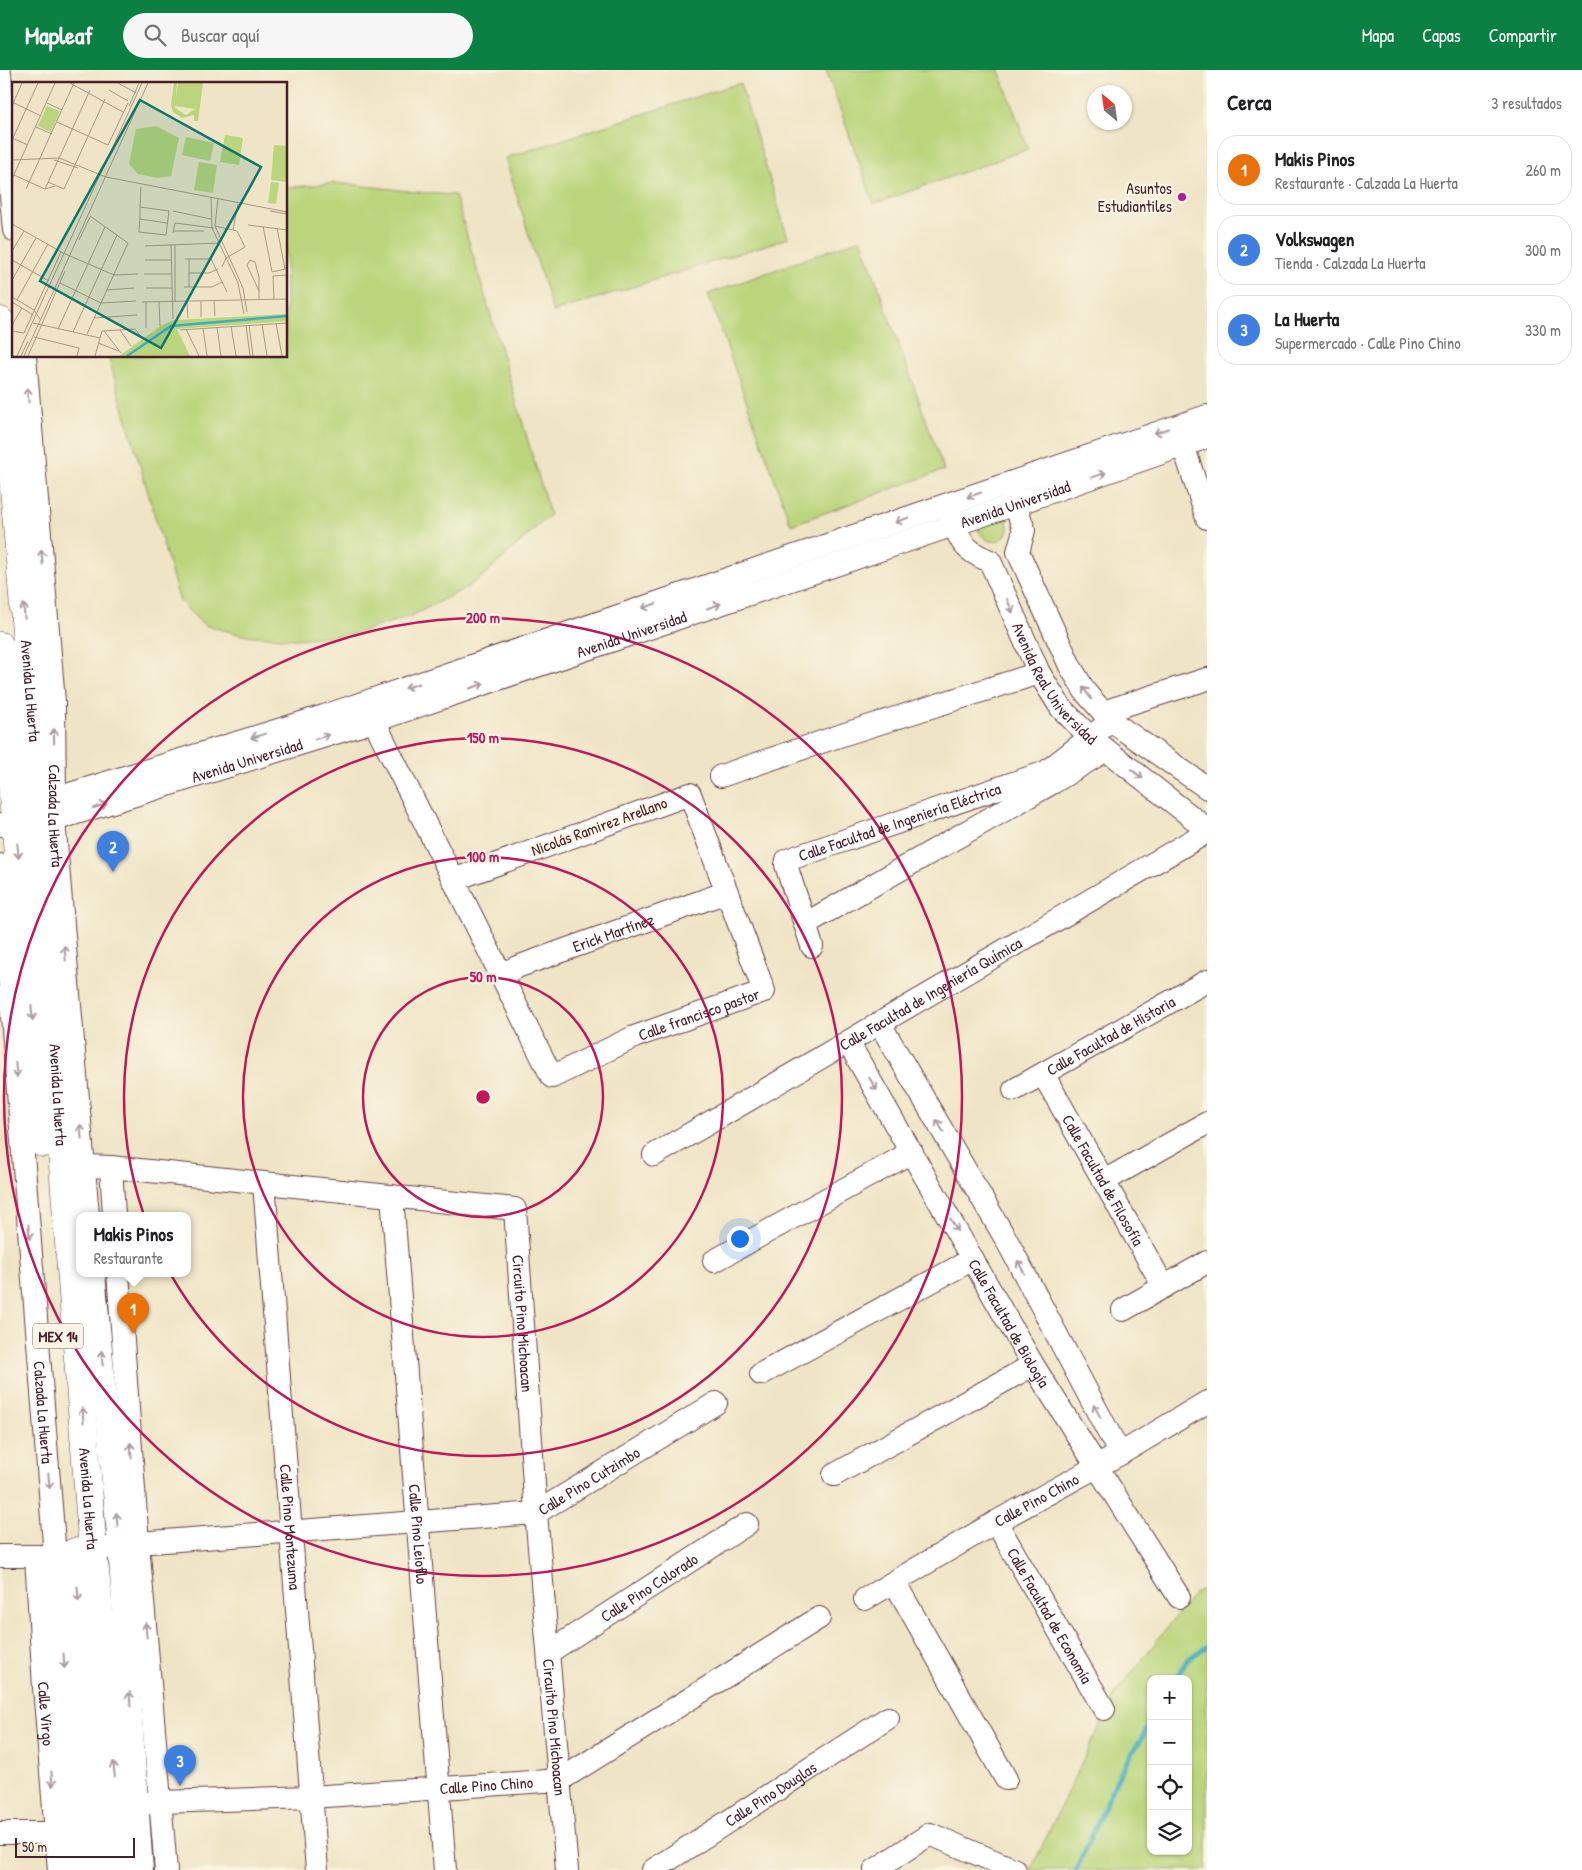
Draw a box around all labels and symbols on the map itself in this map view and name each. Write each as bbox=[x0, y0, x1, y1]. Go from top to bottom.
inset map bbox=[12, 82, 288, 358]
north arrow bbox=[1087, 85, 1132, 130]
place label: Asuntos Estudiantiles bbox=[1098, 177, 1172, 217]
marker: Asuntos Estudiantiles bbox=[1176, 191, 1188, 203]
one-way arrow bbox=[23, 387, 33, 403]
one-way arrow bbox=[1153, 427, 1169, 437]
one-way arrow bbox=[1091, 470, 1107, 479]
street label: Avenida Universidad bbox=[957, 475, 1073, 533]
one-way arrow bbox=[967, 491, 982, 500]
one-way arrow bbox=[894, 515, 910, 525]
one-way arrow bbox=[37, 549, 47, 565]
one-way arrow bbox=[1005, 598, 1015, 613]
one-way arrow bbox=[705, 601, 721, 611]
one-way arrow bbox=[641, 602, 657, 611]
one-way arrow bbox=[19, 603, 29, 619]
street label: Avenida Universidad bbox=[574, 605, 689, 663]
text: 200 m bbox=[466, 607, 500, 628]
street label: Avenida Real Universidad bbox=[1007, 619, 1102, 750]
street label: Avenida La Huerta bbox=[16, 639, 46, 742]
one-way arrow bbox=[469, 681, 485, 691]
one-way arrow bbox=[404, 682, 420, 692]
one-way arrow bbox=[1082, 687, 1093, 700]
text: 150 m bbox=[467, 727, 499, 748]
one-way arrow bbox=[50, 728, 59, 744]
one-way arrow bbox=[250, 732, 266, 742]
one-way arrow bbox=[314, 732, 330, 741]
street label: Avenida Universidad bbox=[189, 733, 305, 788]
street label: Calzada La Huerta bbox=[43, 764, 69, 868]
one-way arrow bbox=[1130, 768, 1143, 779]
street label: Calle Facultad de Ingeniería Eléctrica bbox=[795, 777, 1004, 866]
street label: Nicolás Ramirez Arellano bbox=[528, 791, 671, 861]
one-way arrow bbox=[92, 800, 108, 810]
pin: 2 bbox=[97, 831, 129, 872]
one-way arrow bbox=[13, 843, 22, 859]
text: 100 m bbox=[467, 846, 499, 867]
street label: Erick Martínez bbox=[570, 908, 657, 957]
street label: Calle Facultad de Ingenierίa Quίmica bbox=[835, 932, 1026, 1056]
one-way arrow bbox=[61, 945, 70, 961]
text: 50 m bbox=[470, 966, 496, 987]
street label: Calle francisco pastor bbox=[635, 982, 762, 1046]
street label: Calle Facultad de Historia bbox=[1042, 990, 1179, 1081]
one-way arrow bbox=[27, 1005, 37, 1021]
street label: Avenida La Huerta bbox=[44, 1043, 73, 1146]
one-way arrow bbox=[11, 1062, 20, 1078]
one-way arrow bbox=[868, 1077, 878, 1091]
centre of rings bbox=[474, 1088, 492, 1106]
street label: Calle Facultad de Filosofía bbox=[1057, 1110, 1149, 1250]
one-way arrow bbox=[935, 1120, 945, 1134]
one-way arrow bbox=[76, 1124, 86, 1140]
one-way arrow bbox=[949, 1218, 959, 1232]
one-way arrow bbox=[25, 1224, 34, 1240]
your location bbox=[727, 1226, 753, 1252]
street label: Circuito Pino Michoacan bbox=[507, 1254, 539, 1393]
street label: Calle Facultad de Biología bbox=[963, 1255, 1055, 1391]
one-way arrow bbox=[1016, 1260, 1026, 1275]
pin: 1 bbox=[117, 1293, 149, 1334]
road number: MEX 14 bbox=[33, 1324, 83, 1348]
one-way arrow bbox=[97, 1350, 106, 1366]
street label: Calzada La Huerta bbox=[29, 1360, 59, 1464]
one-way arrow bbox=[1091, 1404, 1101, 1419]
one-way arrow bbox=[78, 1408, 87, 1424]
street label: Calle Pino Cutzimbo bbox=[534, 1441, 644, 1520]
one-way arrow bbox=[127, 1442, 136, 1458]
street label: Avenida La Huerta bbox=[74, 1447, 104, 1550]
street label: Calle Pino Montezuma bbox=[275, 1463, 306, 1591]
street label: Calle Pino Chino bbox=[990, 1467, 1083, 1532]
one-way arrow bbox=[45, 1473, 54, 1489]
street label: Calle Pino Leiofilo bbox=[404, 1483, 434, 1585]
one-way arrow bbox=[112, 1512, 121, 1528]
street label: Calle Facultad de Economía bbox=[1002, 1544, 1098, 1687]
street label: Calle Pino Colorado bbox=[596, 1548, 702, 1627]
one-way arrow bbox=[73, 1585, 82, 1601]
one-way arrow bbox=[141, 1622, 151, 1638]
one-way arrow bbox=[59, 1652, 68, 1668]
street label: Circuito Pino Michoacan bbox=[538, 1658, 572, 1797]
street label: Calle Virgo bbox=[33, 1681, 60, 1747]
one-way arrow bbox=[125, 1691, 134, 1707]
pin: 3 bbox=[164, 1745, 196, 1786]
street label: Calle Pino Douglas bbox=[720, 1756, 821, 1832]
one-way arrow bbox=[109, 1761, 119, 1777]
one-way arrow bbox=[47, 1771, 57, 1787]
street label: Calle Pino Chino bbox=[439, 1771, 534, 1799]
scale bar bbox=[15, 1835, 135, 1858]

